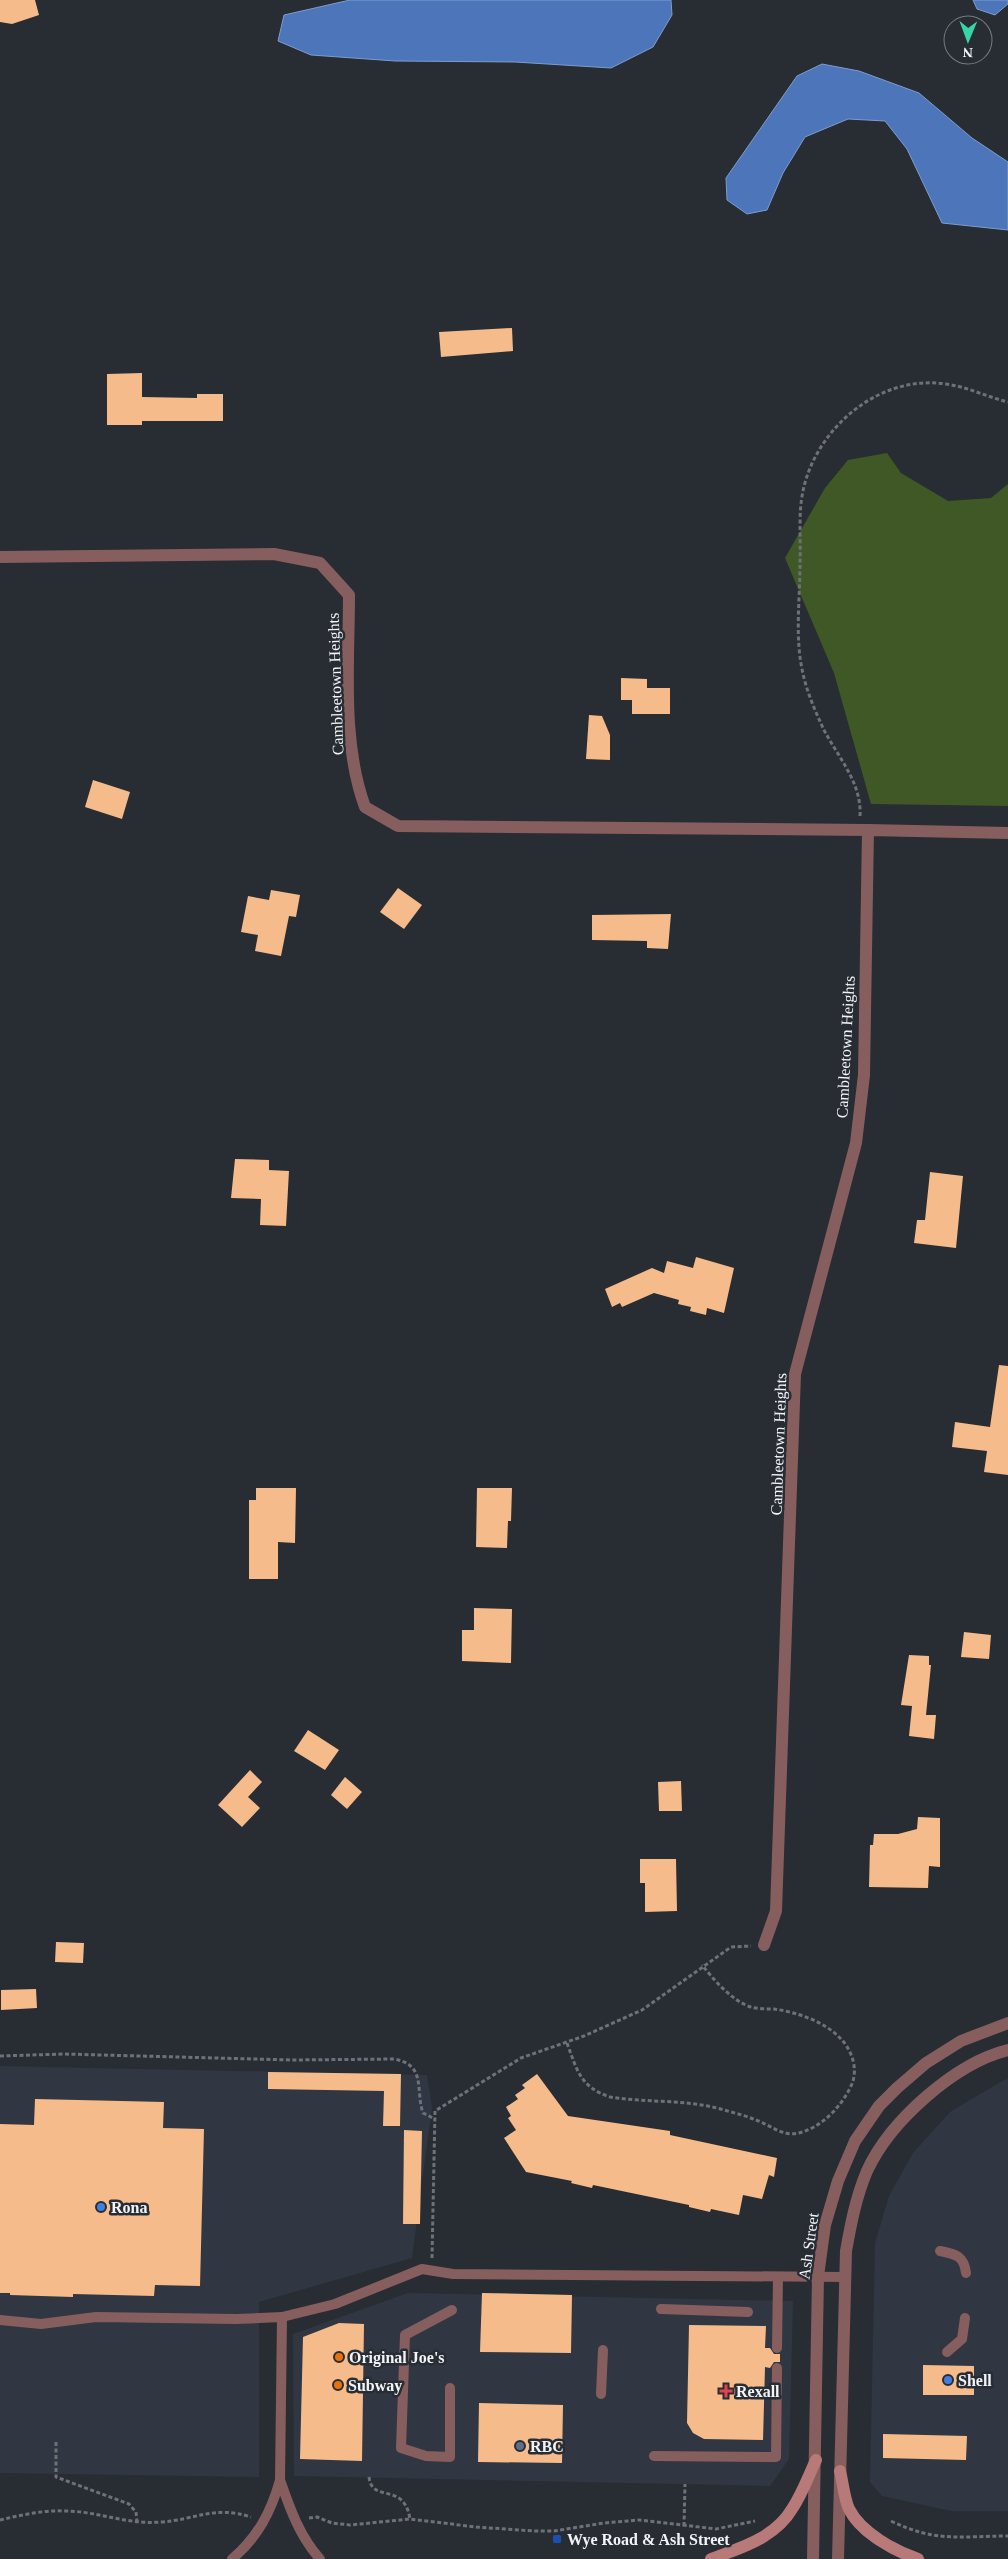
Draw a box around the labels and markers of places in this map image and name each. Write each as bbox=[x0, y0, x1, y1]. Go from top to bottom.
place label: Rona bbox=[111, 2199, 147, 2216]
marker: Rona bbox=[95, 2201, 107, 2213]
place label: Original Joe's bbox=[349, 2349, 445, 2367]
marker: Original Joe's bbox=[333, 2351, 345, 2363]
place label: Shell bbox=[958, 2372, 992, 2389]
marker: Shell bbox=[942, 2374, 954, 2386]
place label: Subway bbox=[348, 2377, 402, 2395]
marker: Subway bbox=[332, 2379, 344, 2391]
place label: Rexall bbox=[736, 2383, 780, 2400]
marker: Rexall bbox=[720, 2385, 732, 2397]
place label: RBC bbox=[530, 2438, 564, 2455]
marker: RBC bbox=[514, 2440, 526, 2452]
place label: Wye Road & Ash Street bbox=[567, 2531, 730, 2549]
marker: Wye Road & Ash Street bbox=[551, 2533, 563, 2545]

